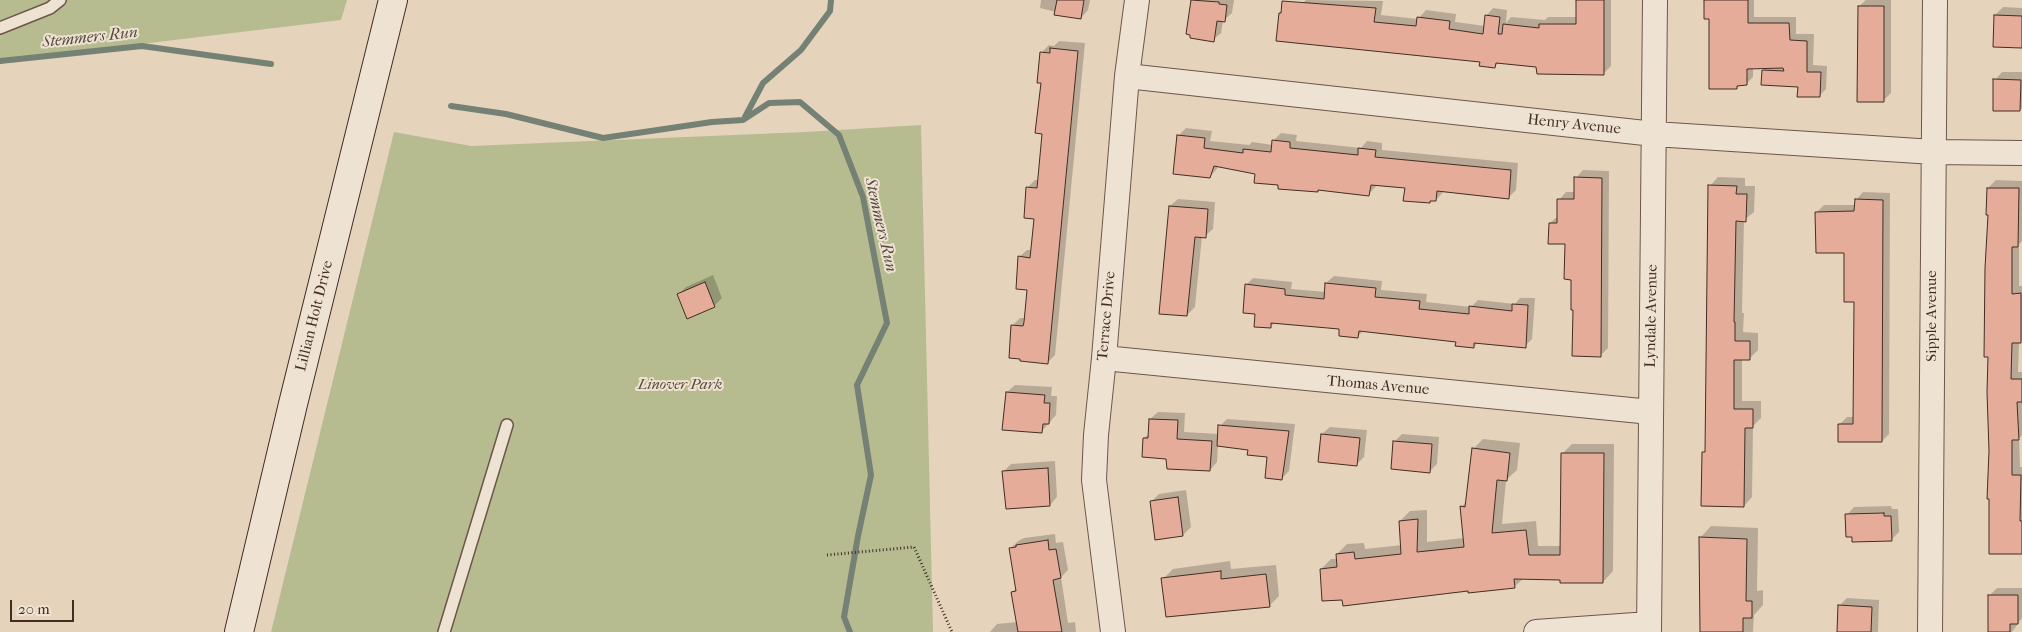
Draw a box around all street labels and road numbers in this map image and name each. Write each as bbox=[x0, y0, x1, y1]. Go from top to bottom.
street label: Henry Avenue bbox=[1526, 111, 1622, 139]
street label: Lillian Holt Drive bbox=[293, 259, 337, 373]
street label: Lyndale Avenue bbox=[1642, 264, 1662, 368]
street label: Terrace Drive bbox=[1094, 270, 1120, 362]
street label: Sipple Avenue bbox=[1923, 270, 1941, 362]
street label: Thomas Avenue bbox=[1326, 373, 1430, 399]

